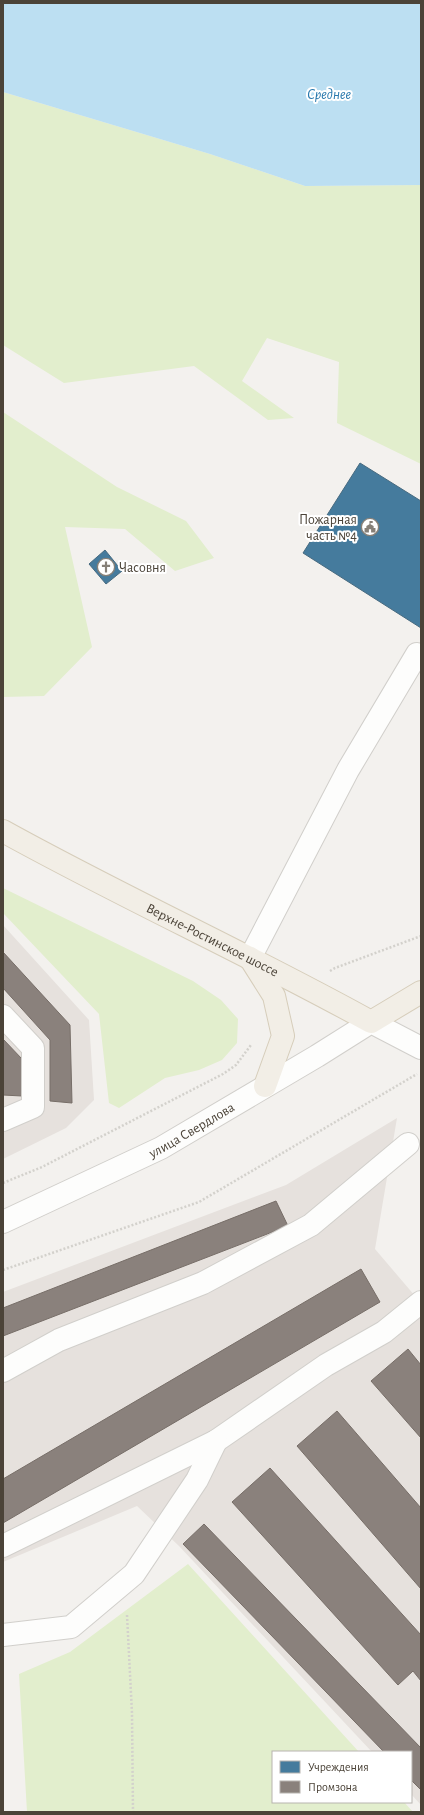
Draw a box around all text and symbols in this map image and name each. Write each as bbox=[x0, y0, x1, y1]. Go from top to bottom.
water label: Среднее bbox=[307, 87, 351, 102]
place label: Пожарная часть №4 bbox=[299, 513, 357, 543]
public building icon: Пожарная часть №4 bbox=[360, 517, 380, 537]
church icon: Часовня bbox=[96, 557, 116, 577]
place label: Часовня bbox=[119, 561, 166, 575]
street label: Верхне-Ростинское шоссе bbox=[144, 901, 280, 980]
street label: улица Свердлова bbox=[146, 1100, 238, 1161]
legend bbox=[272, 1751, 412, 1803]
text: Учреждения bbox=[308, 1761, 369, 1773]
text: Промзона bbox=[308, 1781, 358, 1793]

